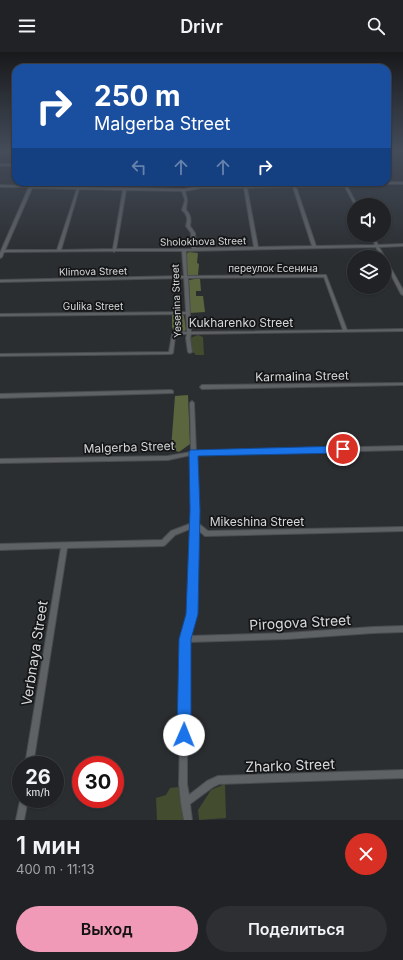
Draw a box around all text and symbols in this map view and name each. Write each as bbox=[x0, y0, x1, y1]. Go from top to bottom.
icon: menu bbox=[16, 15, 38, 37]
icon: search bbox=[365, 15, 387, 37]
text: Drivr bbox=[180, 16, 223, 37]
text: 250 m bbox=[94, 79, 181, 113]
icon: right bbox=[28, 80, 80, 132]
text: Malgerba Street bbox=[94, 113, 230, 134]
icon: left bbox=[128, 156, 150, 178]
icon: ahead bbox=[170, 156, 192, 178]
icon: ahead bbox=[212, 156, 234, 178]
icon: right bbox=[254, 156, 276, 178]
map controls bbox=[347, 198, 391, 294]
button: sound bbox=[347, 198, 391, 242]
street label: Sholokhova Street bbox=[160, 234, 247, 248]
button: layers bbox=[347, 250, 391, 294]
street label: переулок Есенина bbox=[228, 262, 318, 274]
street label: Yesenina Street bbox=[169, 263, 183, 338]
street label: Klimova Street bbox=[59, 264, 128, 278]
street label: Gulika Street bbox=[63, 300, 124, 312]
street label: Kukharenko Street bbox=[189, 315, 293, 330]
street label: Karmalina Street bbox=[255, 368, 349, 384]
pin bbox=[326, 432, 360, 466]
street label: Malgerba Street bbox=[83, 438, 175, 456]
icon: arrive bbox=[332, 438, 354, 460]
street label: Mikeshina Street bbox=[210, 514, 304, 529]
street label: Verbnaya Street bbox=[17, 599, 51, 707]
street label: Pirogova Street bbox=[249, 611, 352, 633]
position arrow bbox=[163, 714, 205, 756]
street label: Zharko Street bbox=[245, 755, 336, 775]
speed limit sign: 30 bbox=[72, 756, 124, 808]
text: 26 bbox=[25, 765, 51, 789]
text: km/h bbox=[26, 786, 50, 798]
text: 1 мин bbox=[16, 831, 81, 860]
button: close bbox=[345, 833, 387, 875]
text: 400 m · 11:13 bbox=[16, 861, 95, 877]
button: Выход bbox=[16, 906, 198, 952]
button: Поделиться bbox=[206, 906, 387, 952]

